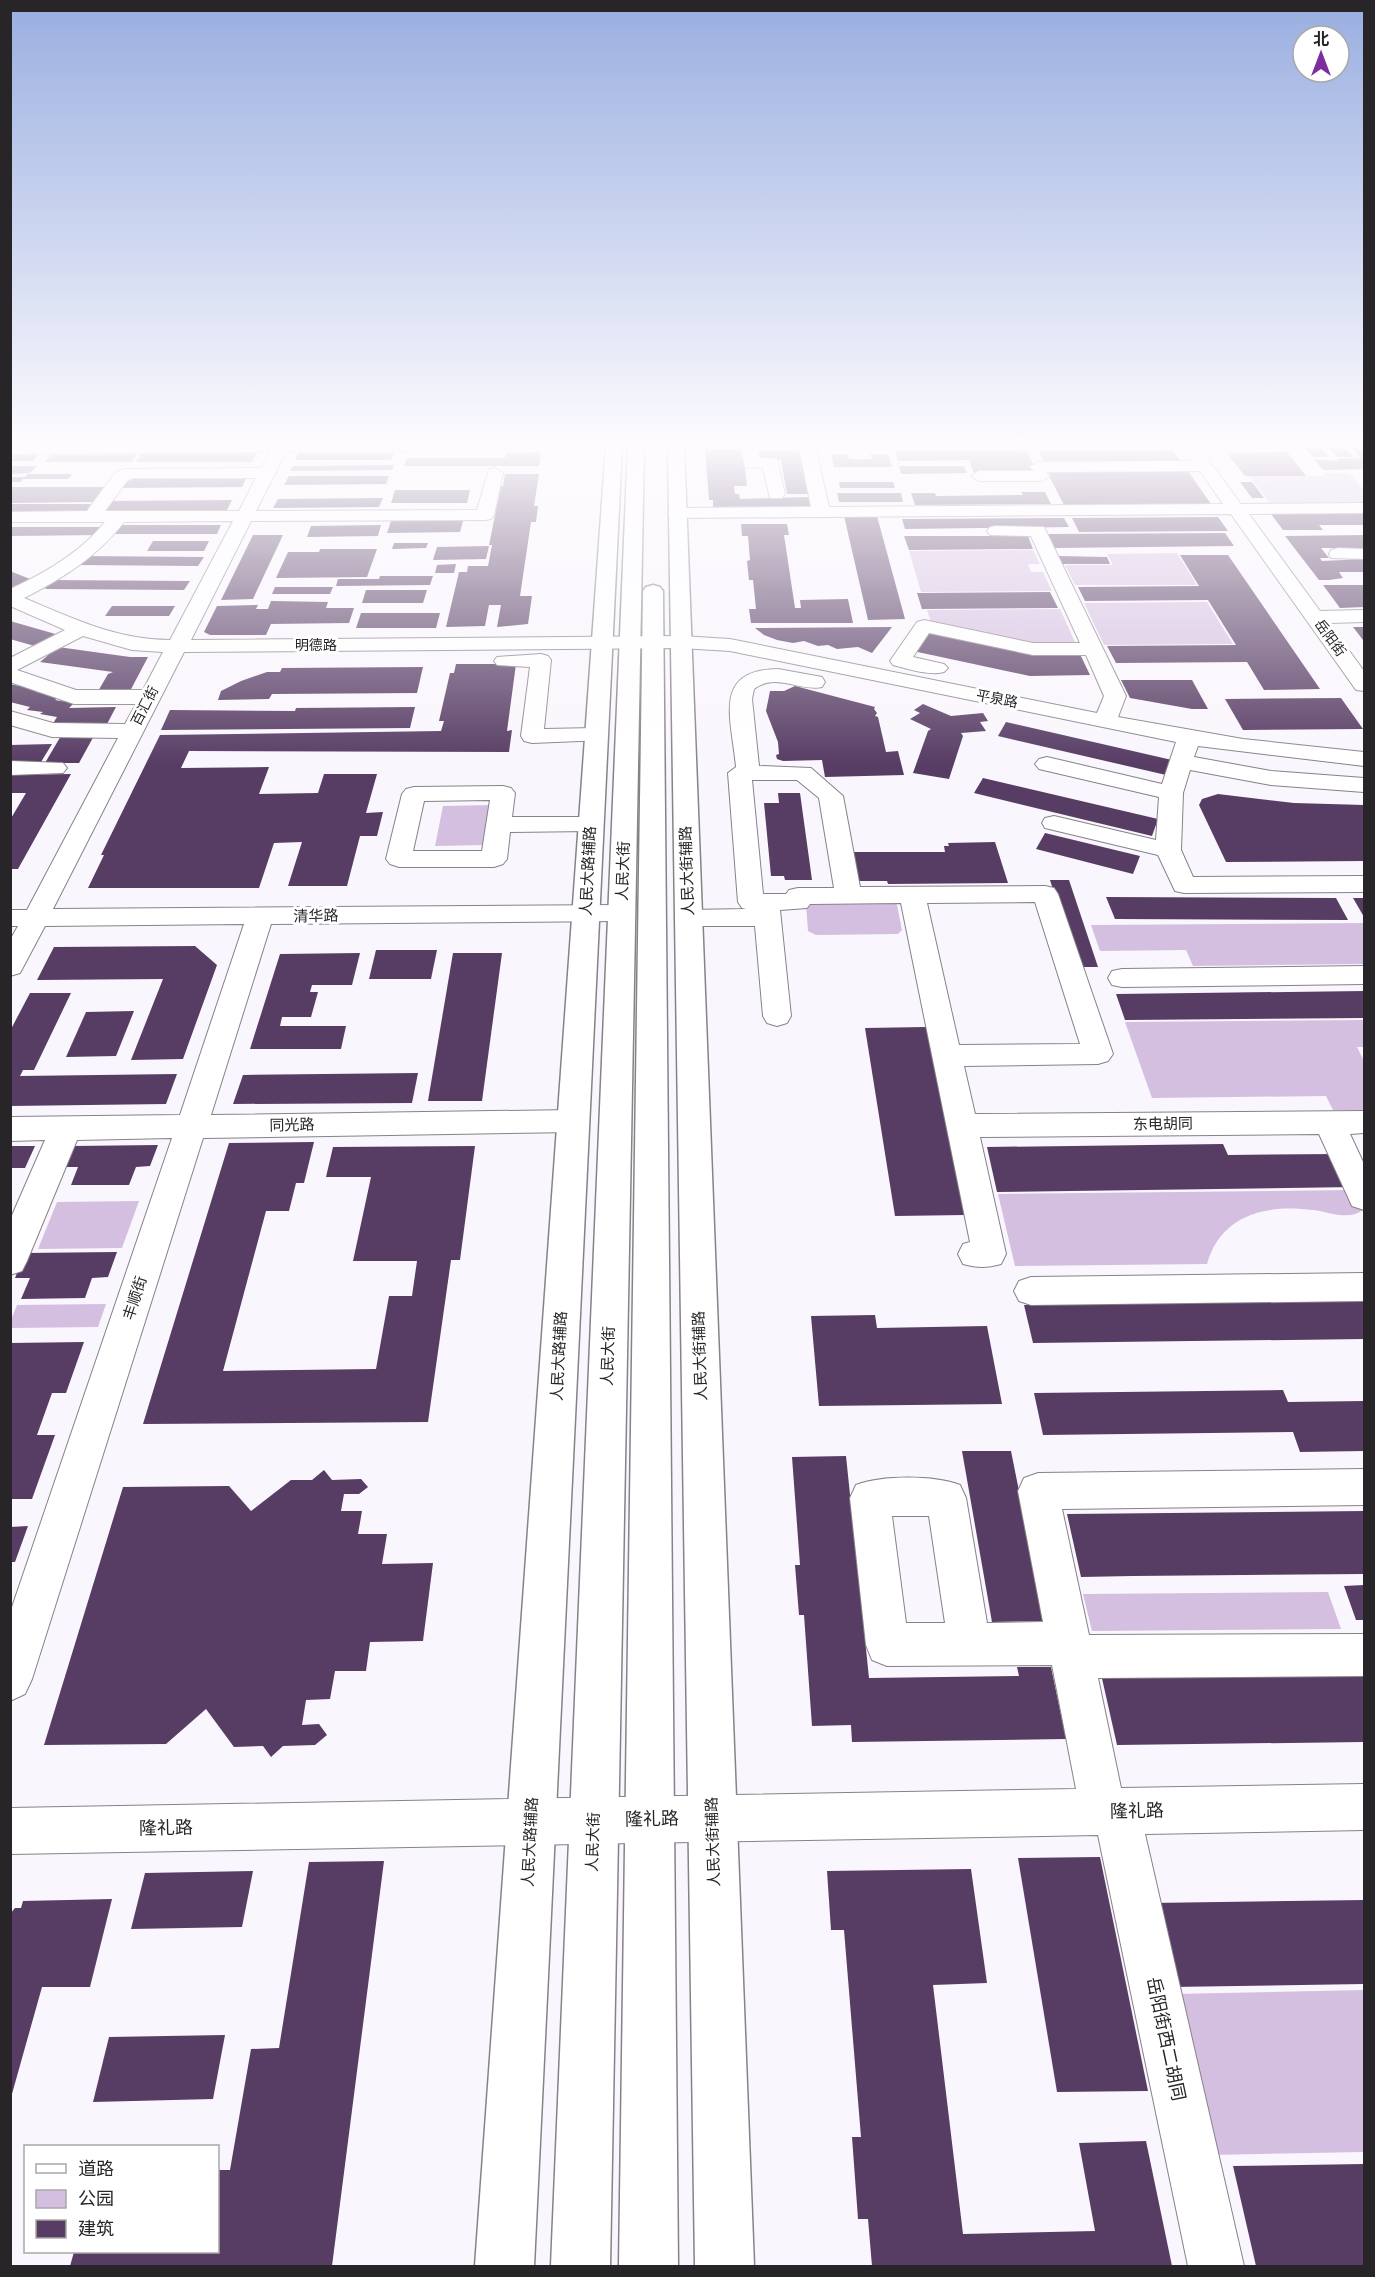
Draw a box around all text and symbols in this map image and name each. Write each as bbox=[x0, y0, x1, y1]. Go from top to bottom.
north arrow bbox=[1291, 24, 1351, 84]
text: 北 bbox=[1313, 30, 1329, 49]
street label: 岳阳街 bbox=[1311, 616, 1349, 660]
street label: 明德路 bbox=[295, 637, 337, 654]
street label: 百汇街 bbox=[128, 683, 162, 729]
street label: 平泉路 bbox=[975, 687, 1019, 711]
street label: 人民大路辅路 bbox=[577, 826, 599, 916]
street label: 人民大街辅路 bbox=[676, 826, 698, 916]
street label: 人民大街 bbox=[613, 841, 633, 901]
street label: 清华路 bbox=[293, 907, 339, 925]
street label: 东电胡同 bbox=[1133, 1114, 1193, 1134]
street label: 同光路 bbox=[269, 1116, 315, 1134]
street label: 丰顺街 bbox=[119, 1274, 151, 1322]
street label: 人民大路辅路 bbox=[548, 1311, 570, 1401]
street label: 人民大街辅路 bbox=[689, 1311, 711, 1401]
street label: 人民大街 bbox=[598, 1326, 618, 1386]
street label: 人民大路辅路 bbox=[519, 1797, 541, 1887]
street label: 人民大街辅路 bbox=[702, 1797, 724, 1887]
street label: 隆礼路 bbox=[1110, 1800, 1164, 1822]
street label: 隆礼路 bbox=[625, 1808, 679, 1830]
street label: 人民大街 bbox=[583, 1812, 603, 1872]
street label: 隆礼路 bbox=[139, 1817, 193, 1839]
street label: 岳阳街西二胡同 bbox=[1142, 1975, 1190, 2103]
legend bbox=[24, 2145, 219, 2253]
text: 道路 bbox=[78, 2158, 114, 2180]
text: 公园 bbox=[78, 2188, 114, 2210]
text: 建筑 bbox=[78, 2218, 114, 2240]

